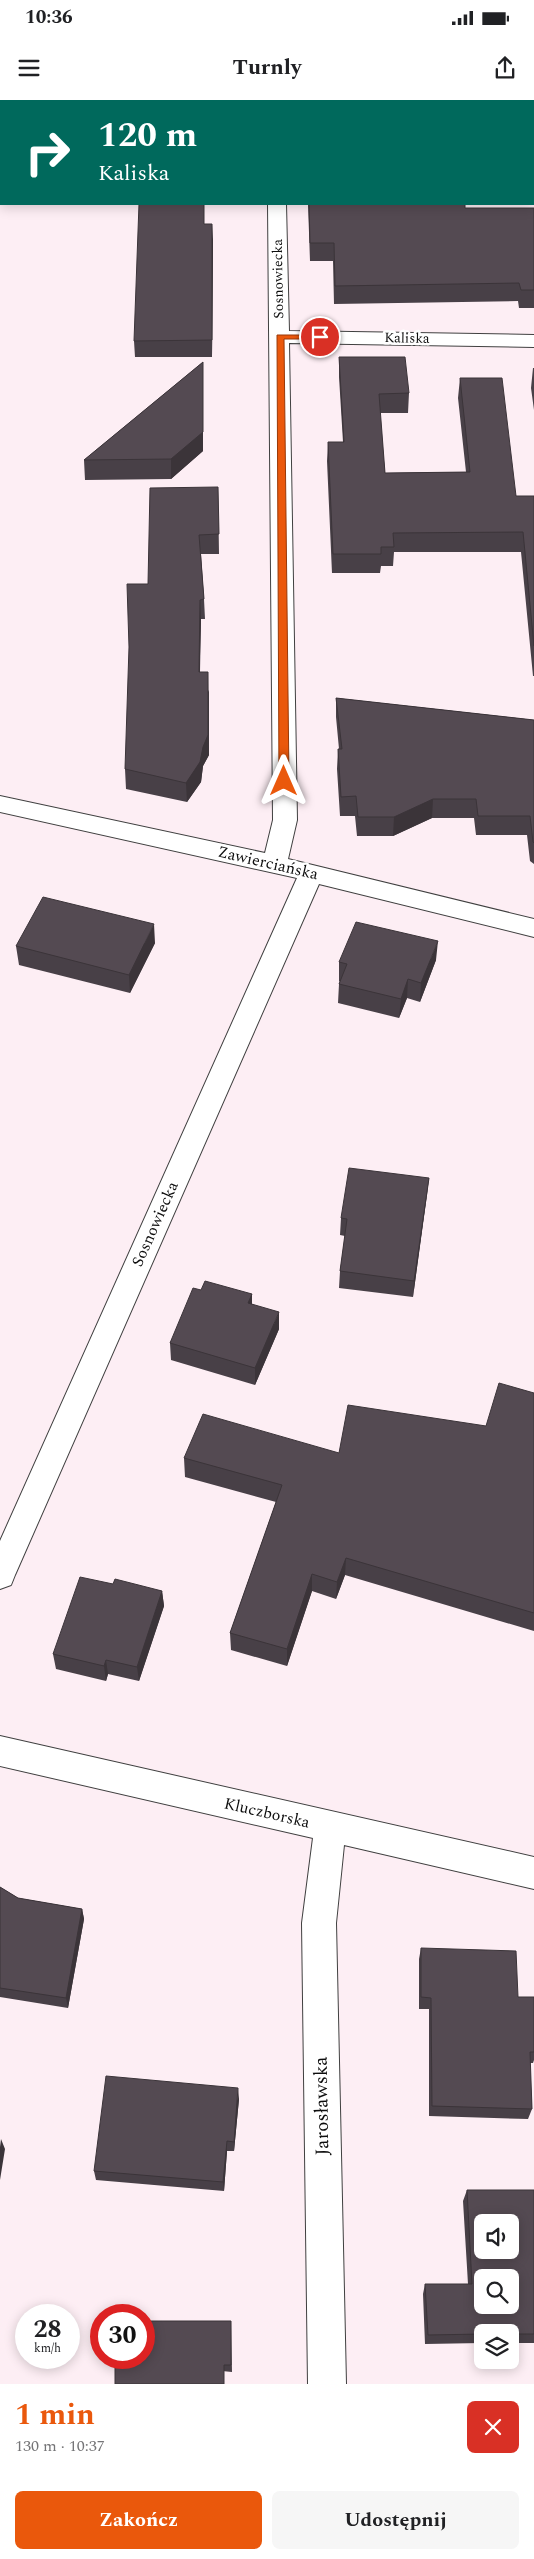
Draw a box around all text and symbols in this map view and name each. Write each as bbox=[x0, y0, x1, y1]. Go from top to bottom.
text: 10:36 bbox=[25, 3, 73, 32]
text: Turnly bbox=[233, 51, 301, 84]
icon: menu bbox=[15, 54, 43, 82]
icon: share bbox=[491, 54, 519, 82]
text: 120 m bbox=[98, 109, 197, 162]
icon: right bbox=[15, 120, 80, 185]
text: Kaliska bbox=[98, 157, 170, 190]
street label: Sosnowiecka bbox=[267, 239, 289, 319]
pin bbox=[299, 316, 341, 358]
icon: arrive bbox=[306, 323, 334, 351]
street label: Kaliska bbox=[384, 327, 430, 349]
position arrow bbox=[257, 754, 309, 806]
street label: Zawierciańska bbox=[215, 840, 321, 886]
street label: Sosnowiecka bbox=[125, 1177, 185, 1271]
street label: Kluczborska bbox=[222, 1791, 312, 1835]
street label: Jarosławska bbox=[307, 2055, 337, 2156]
map controls bbox=[474, 2214, 519, 2369]
button: sound bbox=[474, 2214, 519, 2259]
button: search bbox=[474, 2269, 519, 2314]
speed limit sign: 30 bbox=[90, 2304, 155, 2369]
text: 28 bbox=[33, 2311, 62, 2349]
button: layers bbox=[474, 2324, 519, 2369]
text: km/h bbox=[34, 2339, 61, 2358]
text: 1 min bbox=[15, 2392, 95, 2438]
button: close bbox=[467, 2401, 519, 2453]
text: 130 m · 10:37 bbox=[15, 2434, 105, 2458]
button: Zakończ bbox=[15, 2491, 262, 2549]
button: Udostępnij bbox=[272, 2491, 519, 2549]

